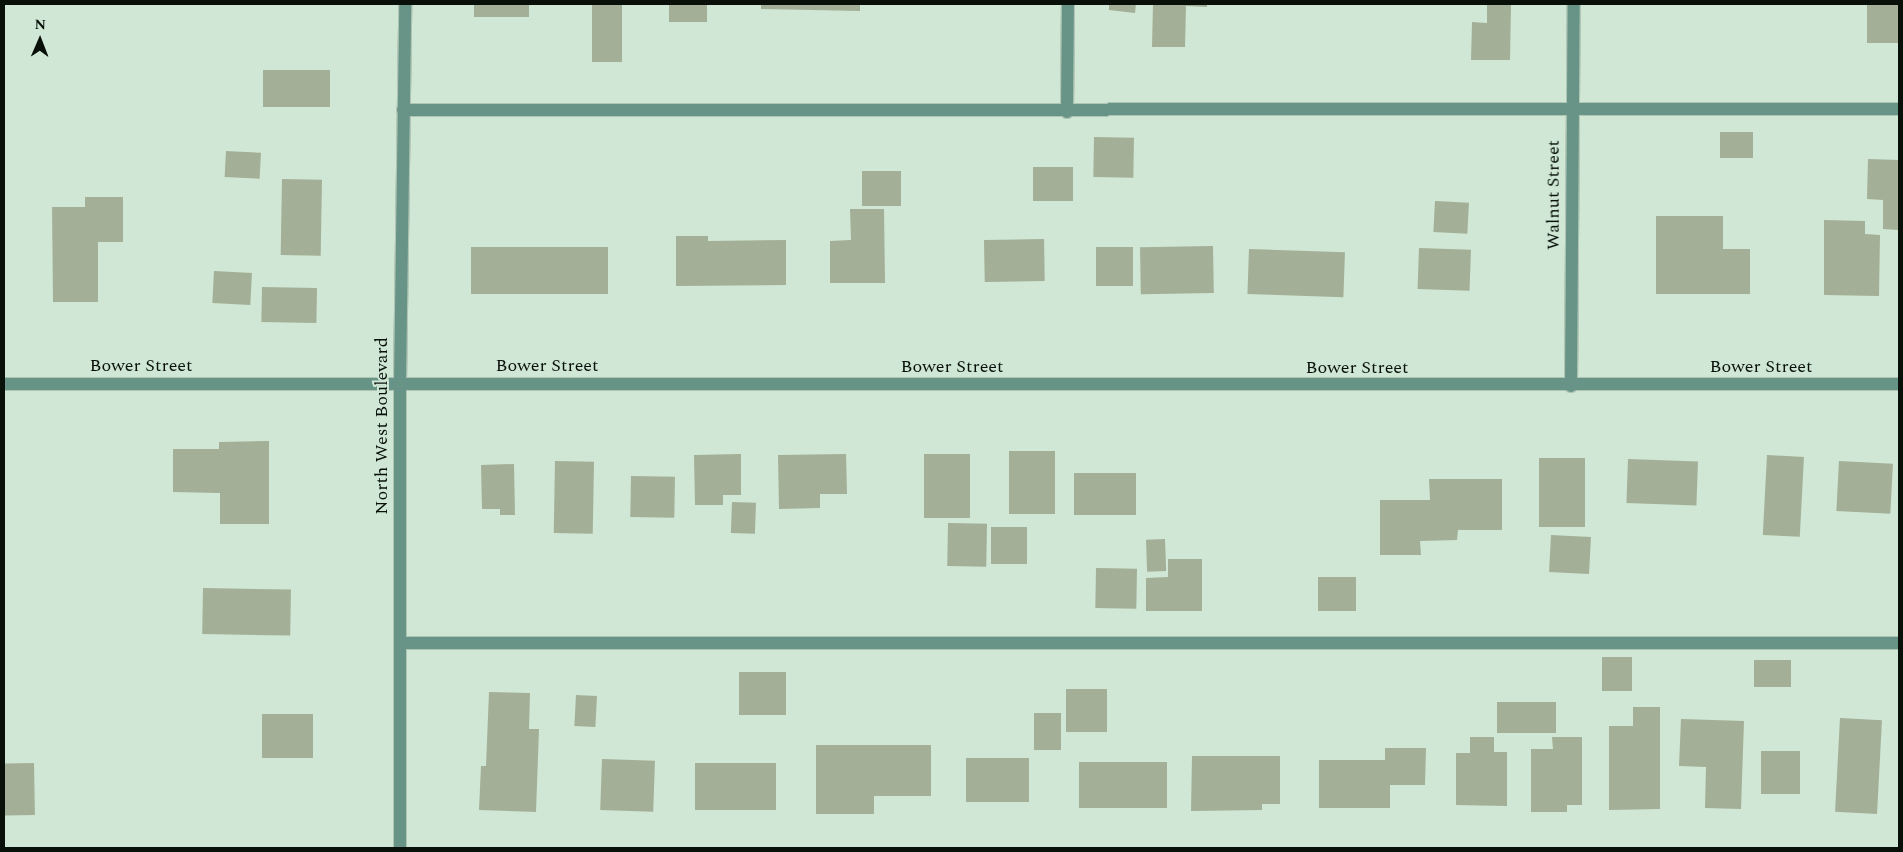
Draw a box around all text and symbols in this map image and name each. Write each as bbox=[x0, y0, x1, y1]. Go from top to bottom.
text: N bbox=[34, 14, 46, 35]
north arrow bbox=[15, 15, 65, 65]
street label: Walnut Street bbox=[1543, 140, 1565, 250]
street label: North West Boulevard bbox=[371, 337, 393, 515]
street label: Bower Street bbox=[90, 355, 192, 377]
street label: Bower Street bbox=[496, 355, 598, 377]
street label: Bower Street bbox=[901, 356, 1003, 378]
street label: Bower Street bbox=[1710, 356, 1812, 378]
street label: Bower Street bbox=[1306, 357, 1408, 379]

